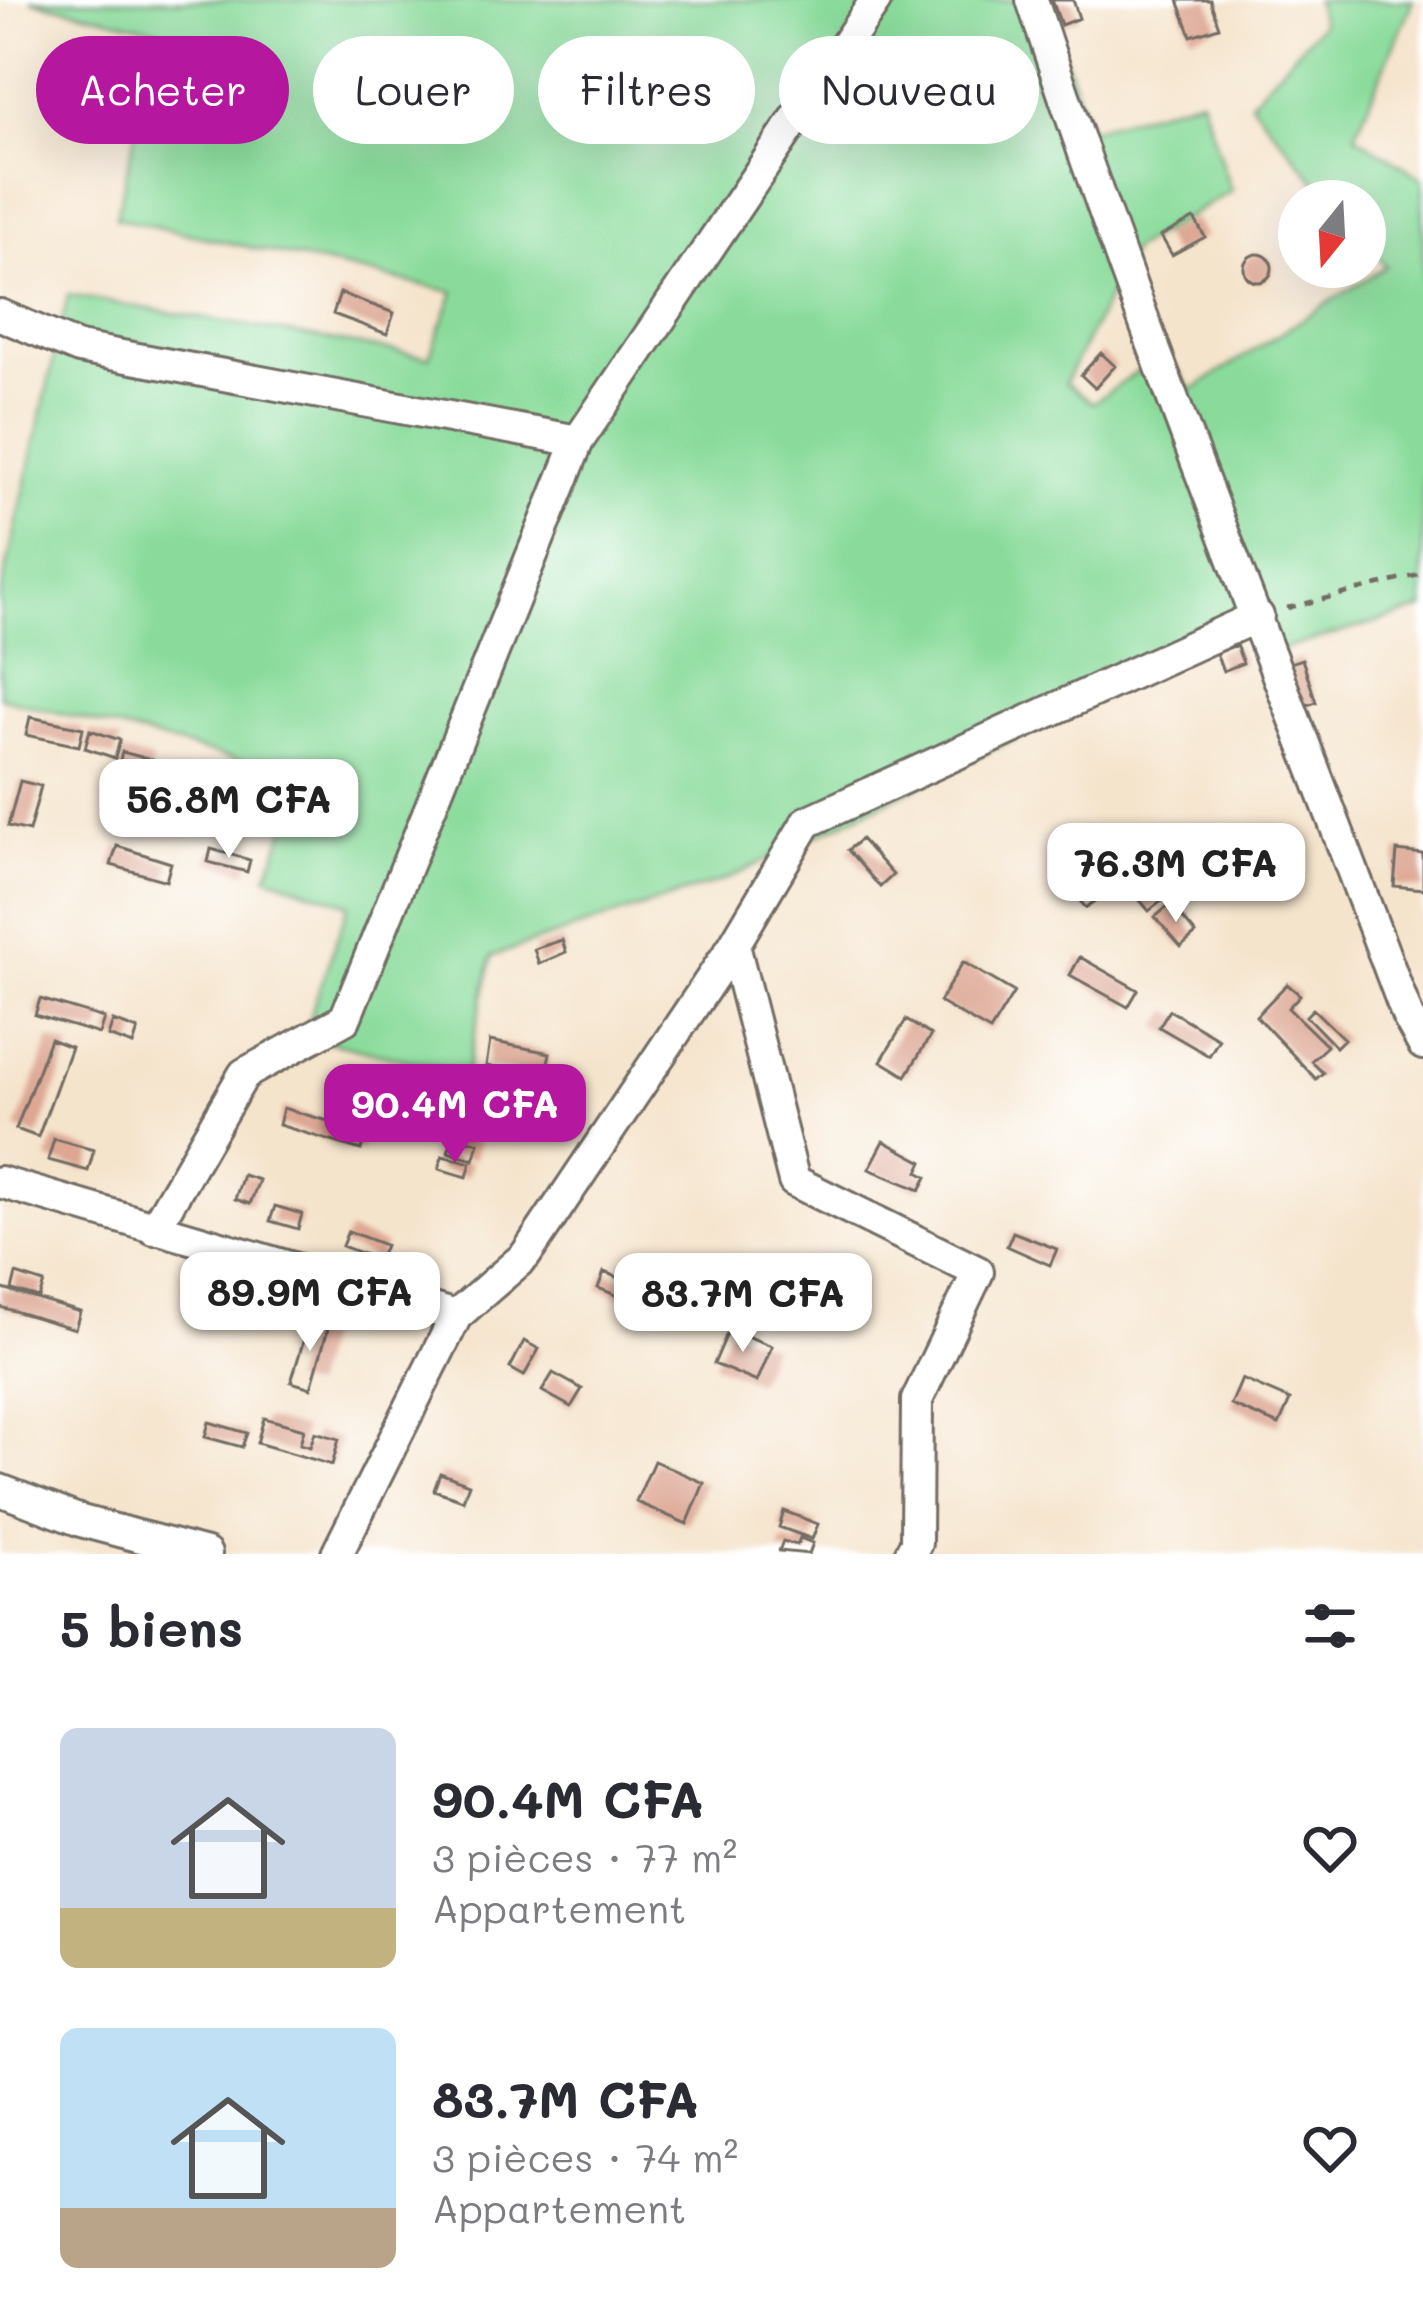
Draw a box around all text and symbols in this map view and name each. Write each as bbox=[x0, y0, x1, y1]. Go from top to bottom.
chip: Acheter bbox=[36, 36, 289, 144]
chip: Louer bbox=[313, 36, 514, 144]
chip: Filtres bbox=[538, 36, 755, 144]
chip: Nouveau bbox=[779, 36, 1039, 144]
north arrow bbox=[1278, 180, 1386, 288]
map controls bbox=[1278, 180, 1386, 288]
pin: 56.8M CFA bbox=[92, 759, 366, 861]
text: 56.8M CFA bbox=[126, 772, 332, 823]
pin: 76.3M CFA bbox=[1039, 823, 1313, 925]
text: 76.3M CFA bbox=[1074, 836, 1278, 887]
pin: 90.4M CFA bbox=[318, 1064, 592, 1166]
text: 90.4M CFA bbox=[351, 1077, 559, 1128]
pin: 89.9M CFA bbox=[173, 1252, 447, 1354]
pin: 83.7M CFA bbox=[606, 1253, 880, 1355]
text: 89.9M CFA bbox=[207, 1265, 413, 1316]
text: 83.7M CFA bbox=[641, 1266, 845, 1317]
text: 5 biens bbox=[60, 1593, 243, 1660]
icon: filters bbox=[1297, 1593, 1363, 1659]
text: 90.4M CFA bbox=[432, 1764, 704, 1831]
icon: home bbox=[156, 1776, 300, 1920]
icon: heart bbox=[1297, 1815, 1363, 1881]
text: 3 pièces · 77 m² bbox=[432, 1831, 737, 1882]
text: Appartement bbox=[432, 1882, 686, 1933]
text: 83.7M CFA bbox=[432, 2064, 699, 2131]
icon: home bbox=[156, 2076, 300, 2220]
icon: heart bbox=[1297, 2115, 1363, 2181]
text: 3 pièces · 74 m² bbox=[432, 2131, 738, 2182]
text: Appartement bbox=[432, 2182, 686, 2233]

